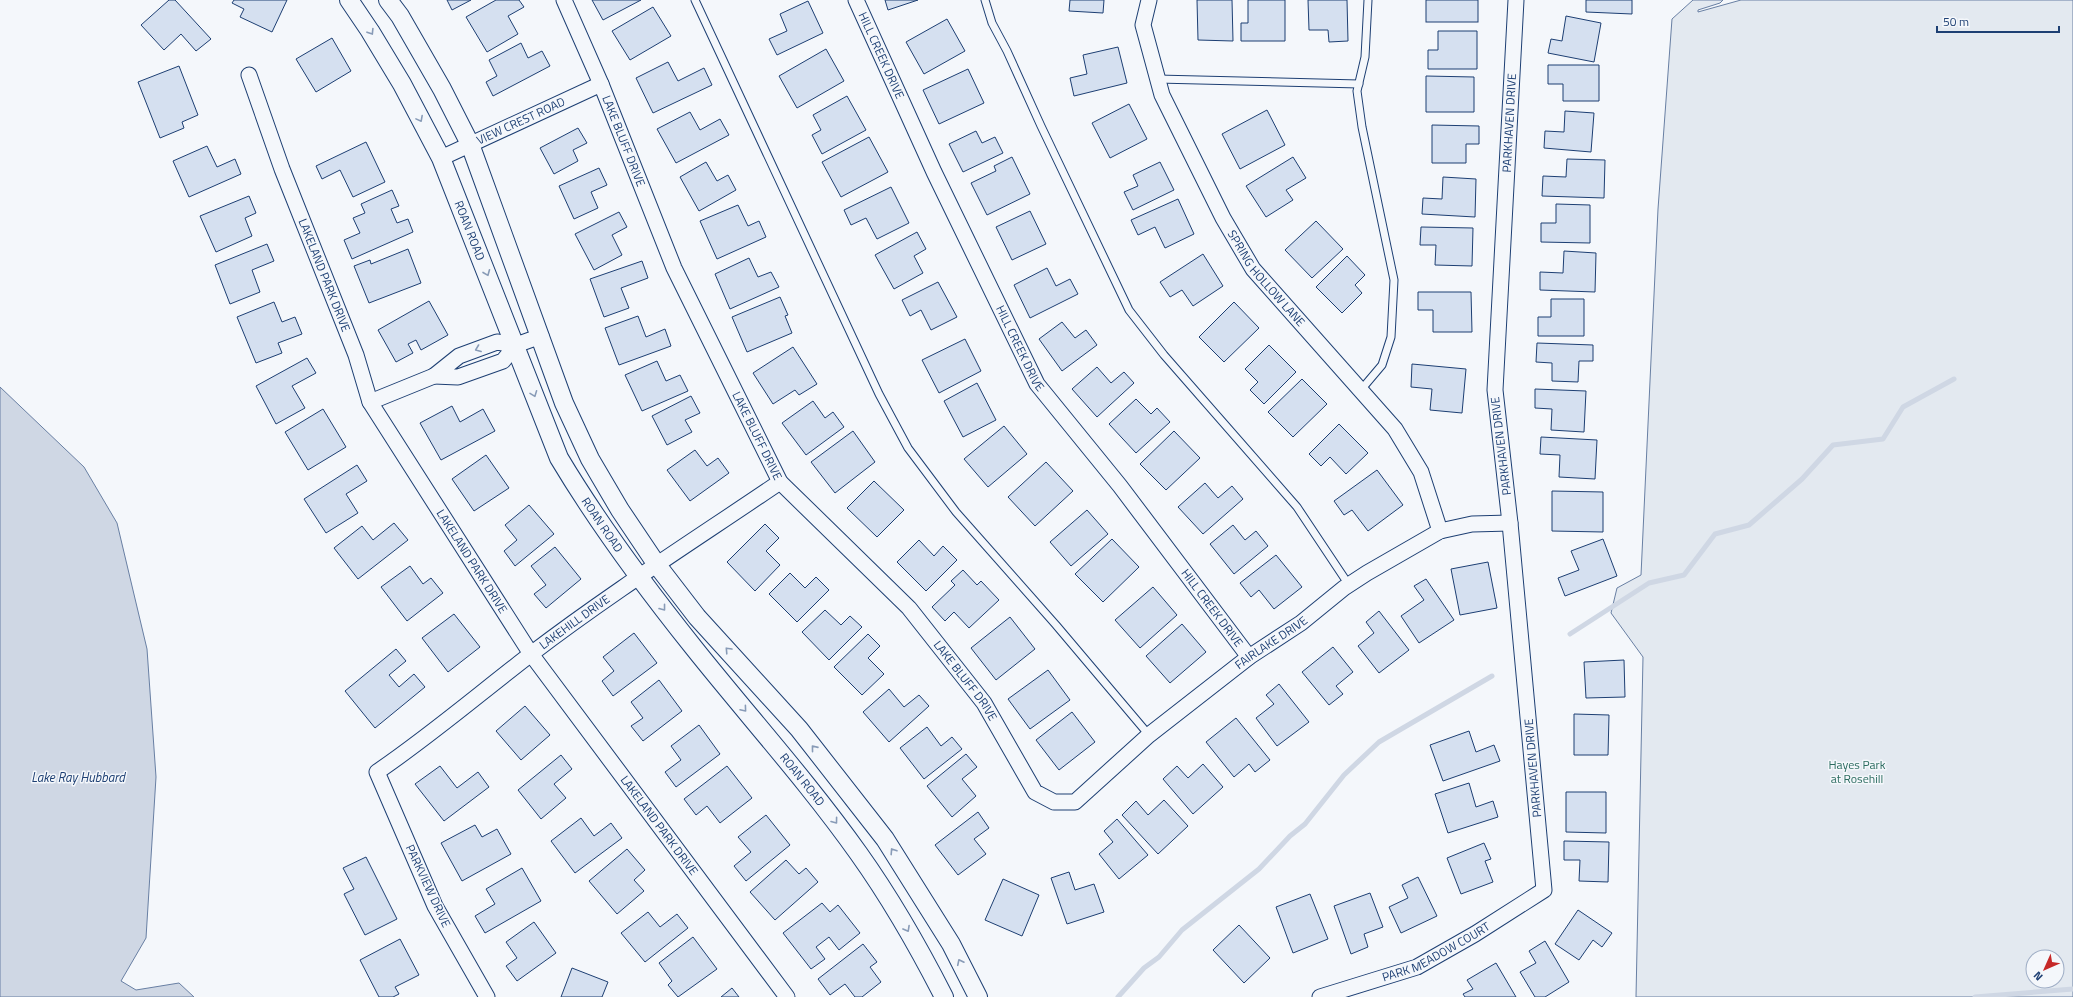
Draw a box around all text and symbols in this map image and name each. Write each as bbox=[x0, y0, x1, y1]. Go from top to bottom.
scale bar bbox=[1937, 8, 2059, 34]
street label: HILL CREEK DRIVE bbox=[854, 9, 910, 102]
text: 50 m bbox=[1943, 12, 1969, 31]
one-way arrow bbox=[366, 28, 374, 35]
street label: PARKHAVEN DRIVE bbox=[1497, 72, 1521, 173]
street label: VIEW CREST ROAD bbox=[473, 92, 568, 149]
street label: LAKE BLUFF DRIVE bbox=[597, 92, 651, 190]
one-way arrow bbox=[416, 115, 423, 122]
street label: ROAN ROAD bbox=[450, 198, 491, 264]
street label: LAKELAND PARK DRIVE bbox=[294, 216, 356, 335]
street label: SPRING HOLLOW LANE bbox=[1223, 226, 1310, 331]
one-way arrow bbox=[482, 269, 490, 276]
street label: HILL CREEK DRIVE bbox=[991, 302, 1050, 396]
one-way arrow bbox=[475, 345, 482, 353]
street label: LAKE BLUFF DRIVE bbox=[728, 388, 788, 483]
one-way arrow bbox=[530, 390, 538, 397]
street label: PARKHAVEN DRIVE bbox=[1485, 395, 1516, 496]
street label: ROAN ROAD bbox=[577, 493, 628, 556]
street label: LAKELAND PARK DRIVE bbox=[432, 505, 513, 617]
street label: HILL CREEK DRIVE bbox=[1177, 565, 1248, 651]
street label: LAKEHILL DRIVE bbox=[535, 589, 614, 654]
one-way arrow bbox=[658, 603, 665, 610]
street label: FAIRLAKE DRIVE bbox=[1230, 611, 1312, 674]
street label: LAKE BLUFF DRIVE bbox=[929, 636, 1003, 725]
one-way arrow bbox=[725, 647, 733, 655]
one-way arrow bbox=[740, 704, 747, 711]
street label: PARKHAVEN DRIVE bbox=[1519, 717, 1546, 818]
one-way arrow bbox=[811, 745, 818, 753]
street label: ROAN ROAD bbox=[775, 749, 830, 810]
park label: Hayes Park at Rosehill bbox=[1829, 755, 1886, 788]
water label: Lake Ray Hubbard bbox=[31, 767, 126, 787]
street label: LAKELAND PARK DRIVE bbox=[616, 771, 703, 879]
one-way arrow bbox=[830, 817, 837, 824]
street label: PARKVIEW DRIVE bbox=[401, 841, 456, 931]
one-way arrow bbox=[890, 848, 897, 855]
street label: PARK MEADOW COURT bbox=[1380, 916, 1494, 986]
one-way arrow bbox=[902, 925, 910, 932]
north arrow bbox=[2025, 949, 2065, 989]
one-way arrow bbox=[958, 959, 965, 966]
text: N bbox=[2030, 968, 2046, 984]

